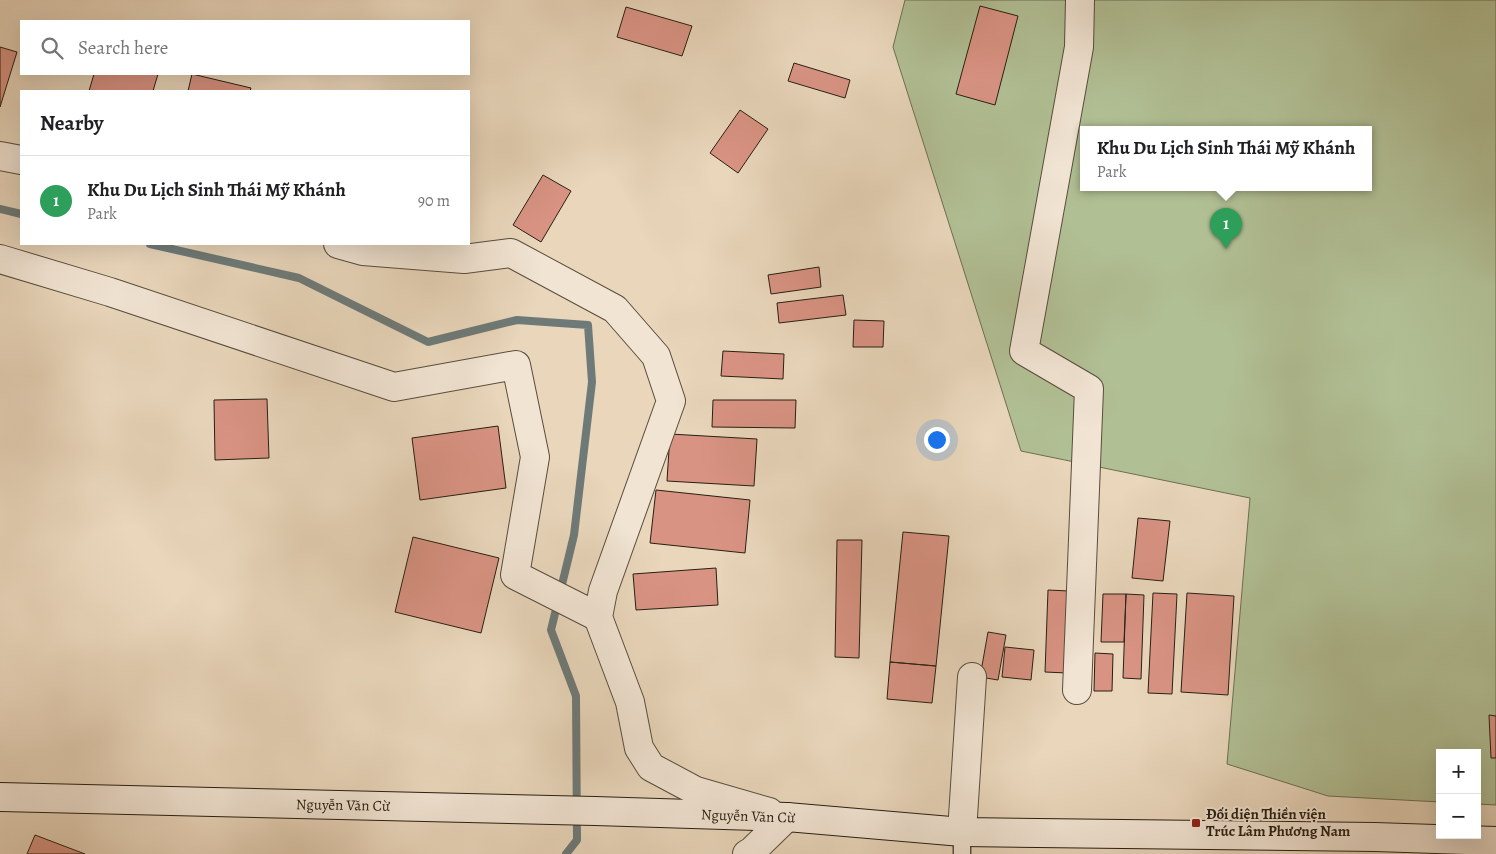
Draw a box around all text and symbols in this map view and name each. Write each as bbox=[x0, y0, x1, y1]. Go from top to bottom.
search box bbox=[20, 20, 470, 75]
icon: search bbox=[38, 34, 66, 62]
text: Search here bbox=[78, 35, 168, 61]
text: Nearby bbox=[40, 109, 103, 137]
popup bbox=[1080, 126, 1372, 191]
text: Khu Du Lịch Sinh Thái Mỹ Khánh bbox=[1097, 135, 1355, 161]
text: Park bbox=[1097, 161, 1127, 183]
text: Khu Du Lịch Sinh Thái Mỹ Khánh bbox=[87, 177, 346, 203]
text: 1 bbox=[53, 190, 59, 212]
text: 90 m bbox=[418, 190, 450, 212]
text: Park bbox=[87, 203, 117, 225]
pin: 1 bbox=[1210, 208, 1242, 249]
your location bbox=[924, 427, 950, 453]
map controls bbox=[1436, 749, 1481, 839]
button: + bbox=[1436, 749, 1481, 794]
street label: Nguyễn Văn Cừ bbox=[296, 794, 391, 816]
button: − bbox=[1436, 794, 1481, 839]
street label: Nguyễn Văn Cừ bbox=[701, 804, 796, 828]
place label: Đối diện Thiền viện Trúc Lâm Phương Nam bbox=[1206, 804, 1351, 841]
marker: Đối diện Thiền viện Trúc Lâm Phương Nam bbox=[1190, 817, 1202, 829]

